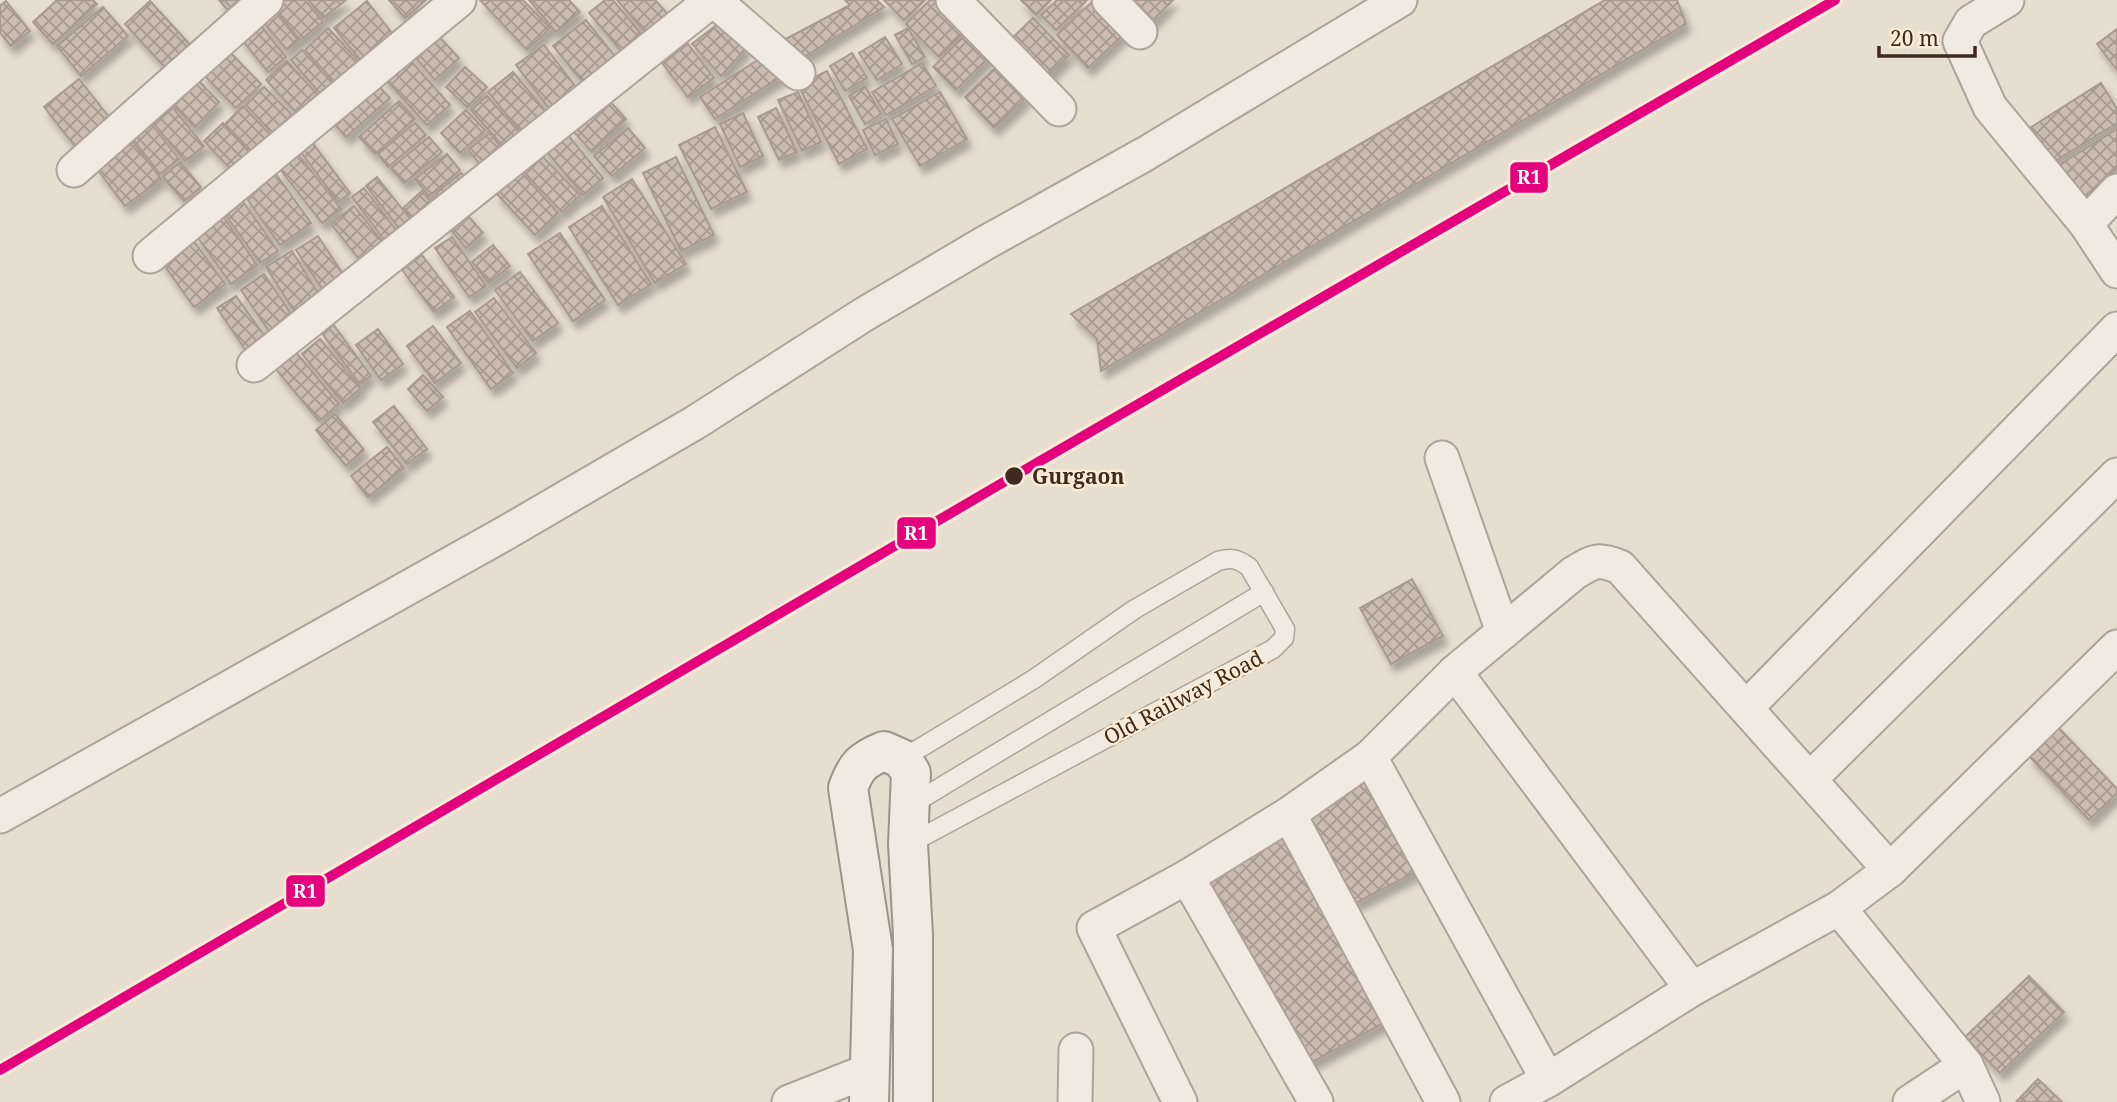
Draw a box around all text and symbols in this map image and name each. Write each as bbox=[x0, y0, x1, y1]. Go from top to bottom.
scale bar bbox=[1879, 14, 1975, 58]
text: 20 m bbox=[1890, 24, 1939, 52]
line badge: R1 bbox=[1509, 161, 1549, 194]
text: R1 bbox=[1517, 164, 1541, 190]
place label: Gurgaon bbox=[1032, 462, 1124, 490]
marker: Gurgaon bbox=[1003, 465, 1025, 487]
line badge: R1 bbox=[896, 516, 937, 550]
text: R1 bbox=[904, 520, 928, 546]
street label: Old Railway Road bbox=[1098, 643, 1268, 751]
line badge: R1 bbox=[285, 874, 326, 908]
text: R1 bbox=[293, 878, 317, 904]

